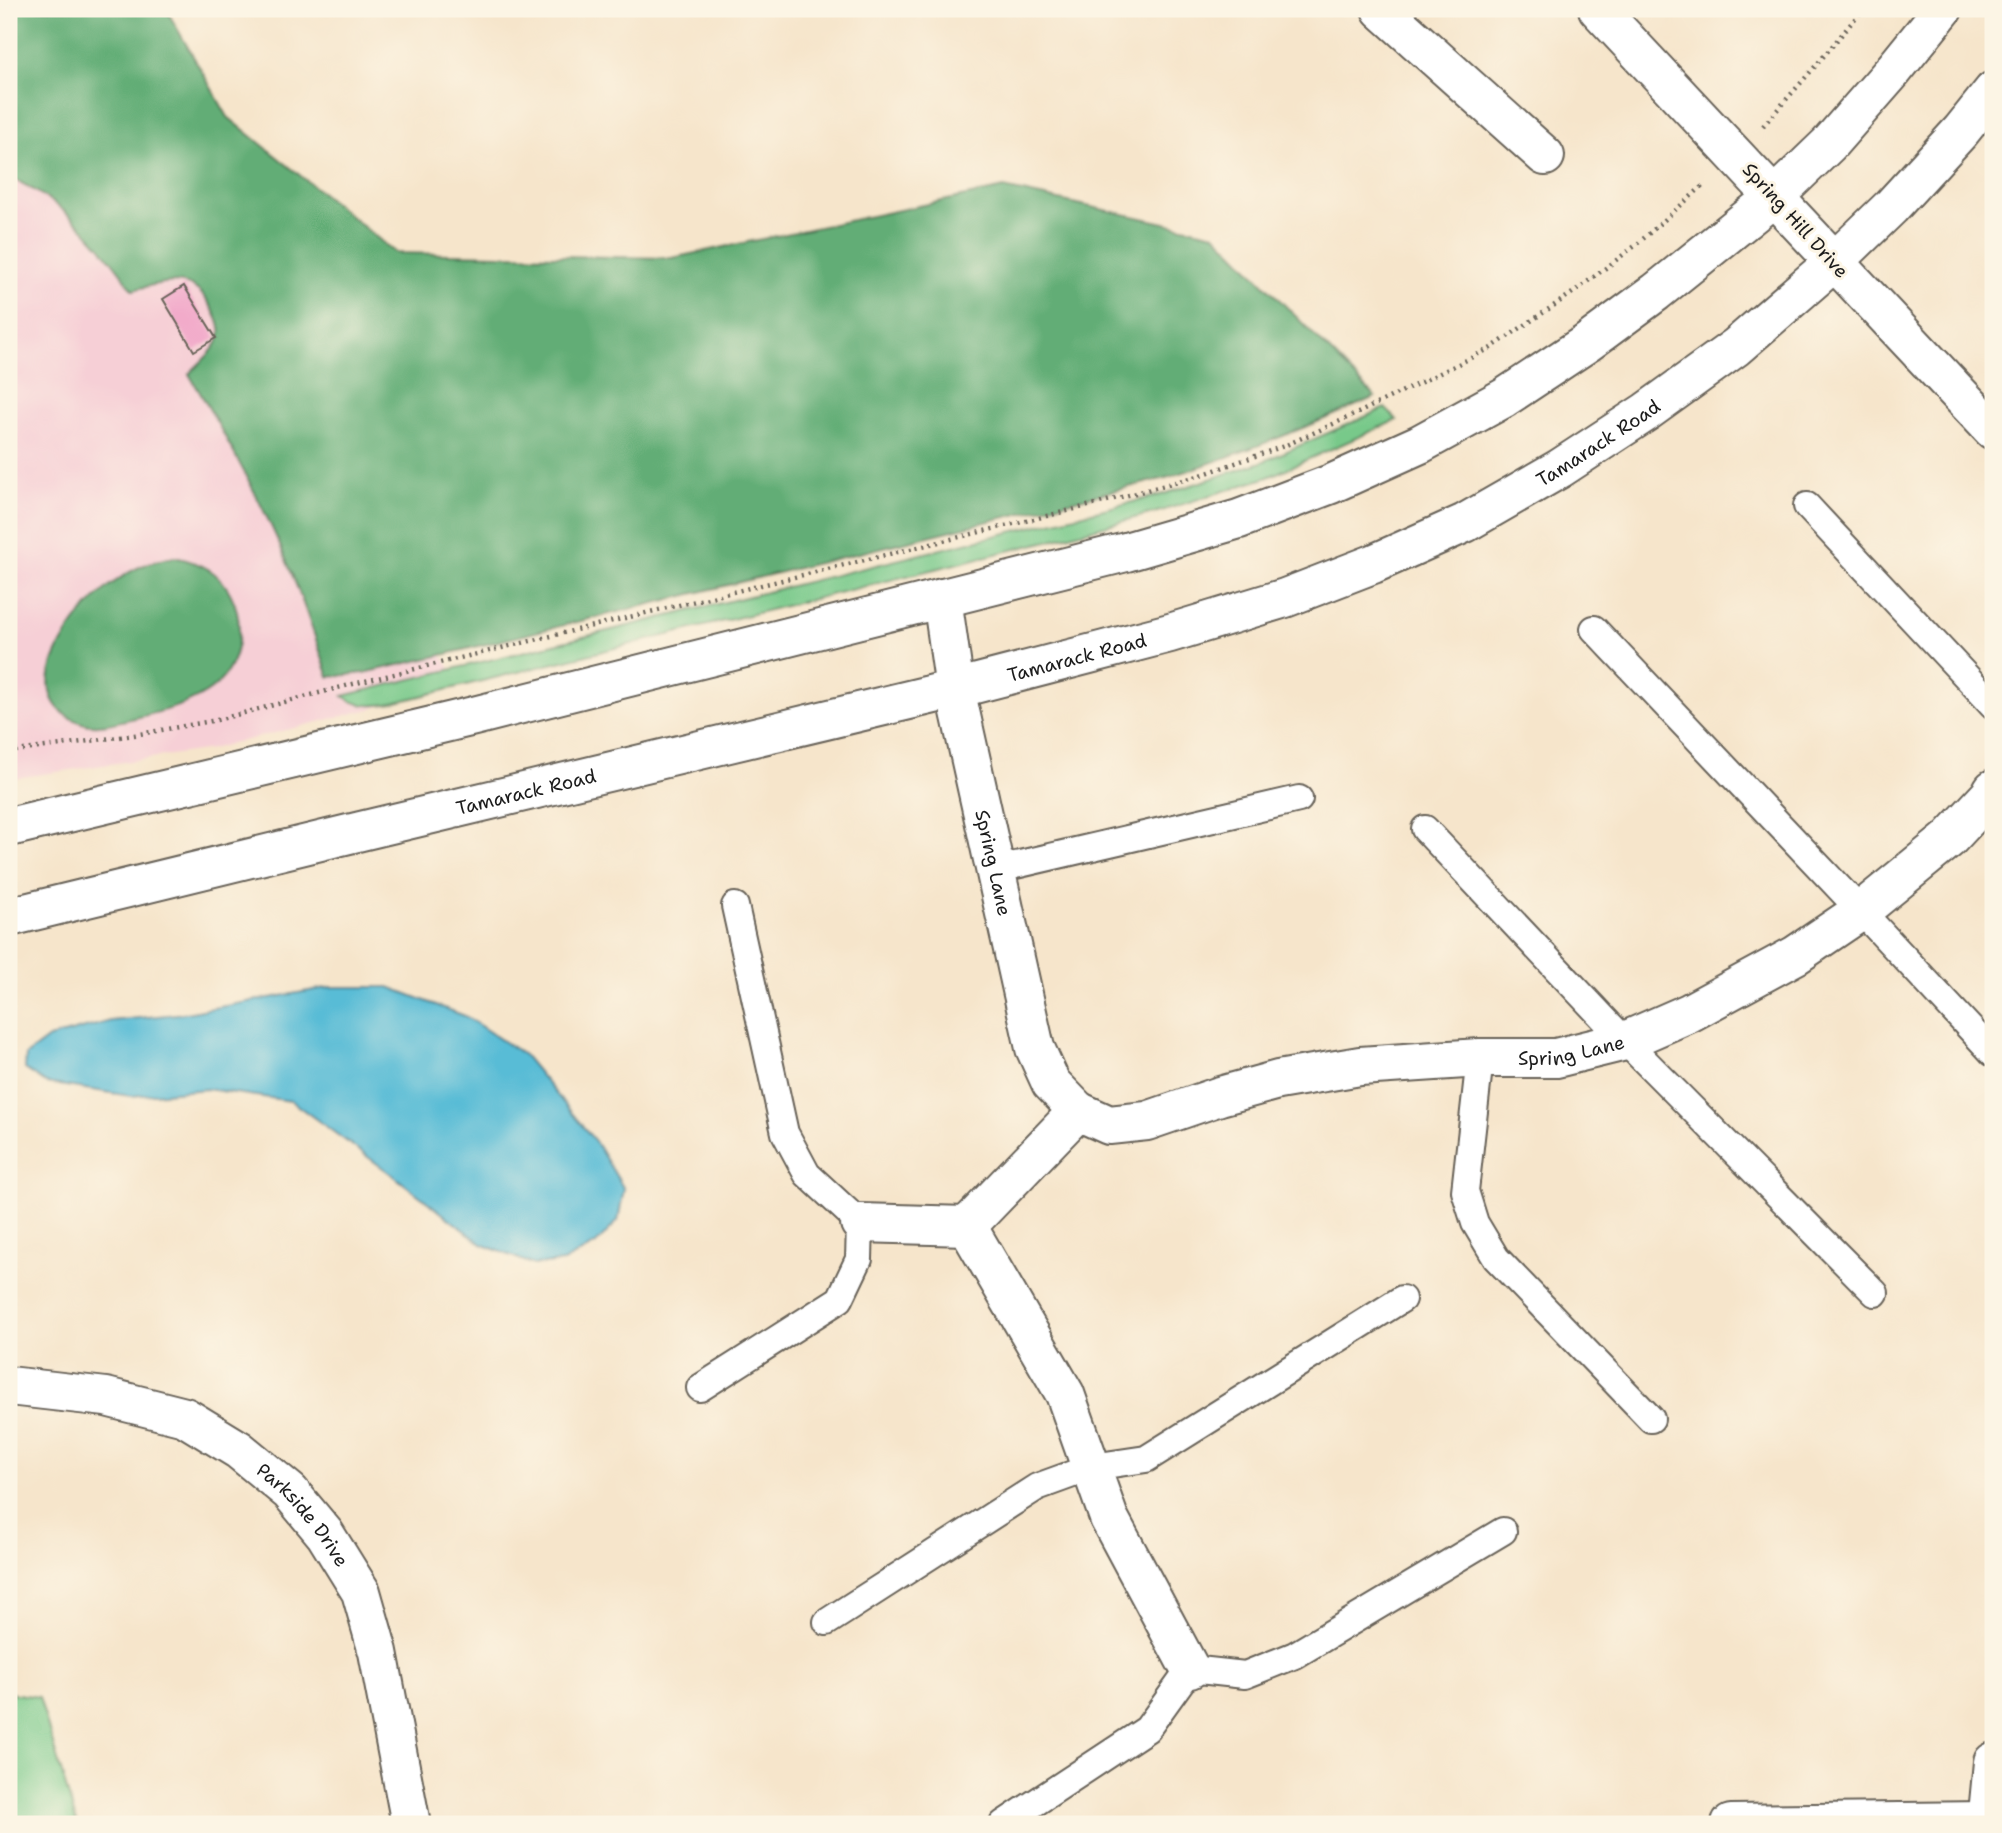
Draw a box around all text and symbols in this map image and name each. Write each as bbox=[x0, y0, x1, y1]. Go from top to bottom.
street label: Spring Hill Drive bbox=[1737, 157, 1854, 283]
street label: Tamarack Road bbox=[1532, 394, 1665, 492]
street label: Tamarack Road bbox=[1005, 628, 1149, 688]
street label: Tamarack Road bbox=[454, 763, 599, 821]
street label: Spring Lane bbox=[969, 807, 1017, 918]
street label: Spring Lane bbox=[1518, 1030, 1627, 1072]
street label: Parkside Drive bbox=[251, 1457, 354, 1572]

